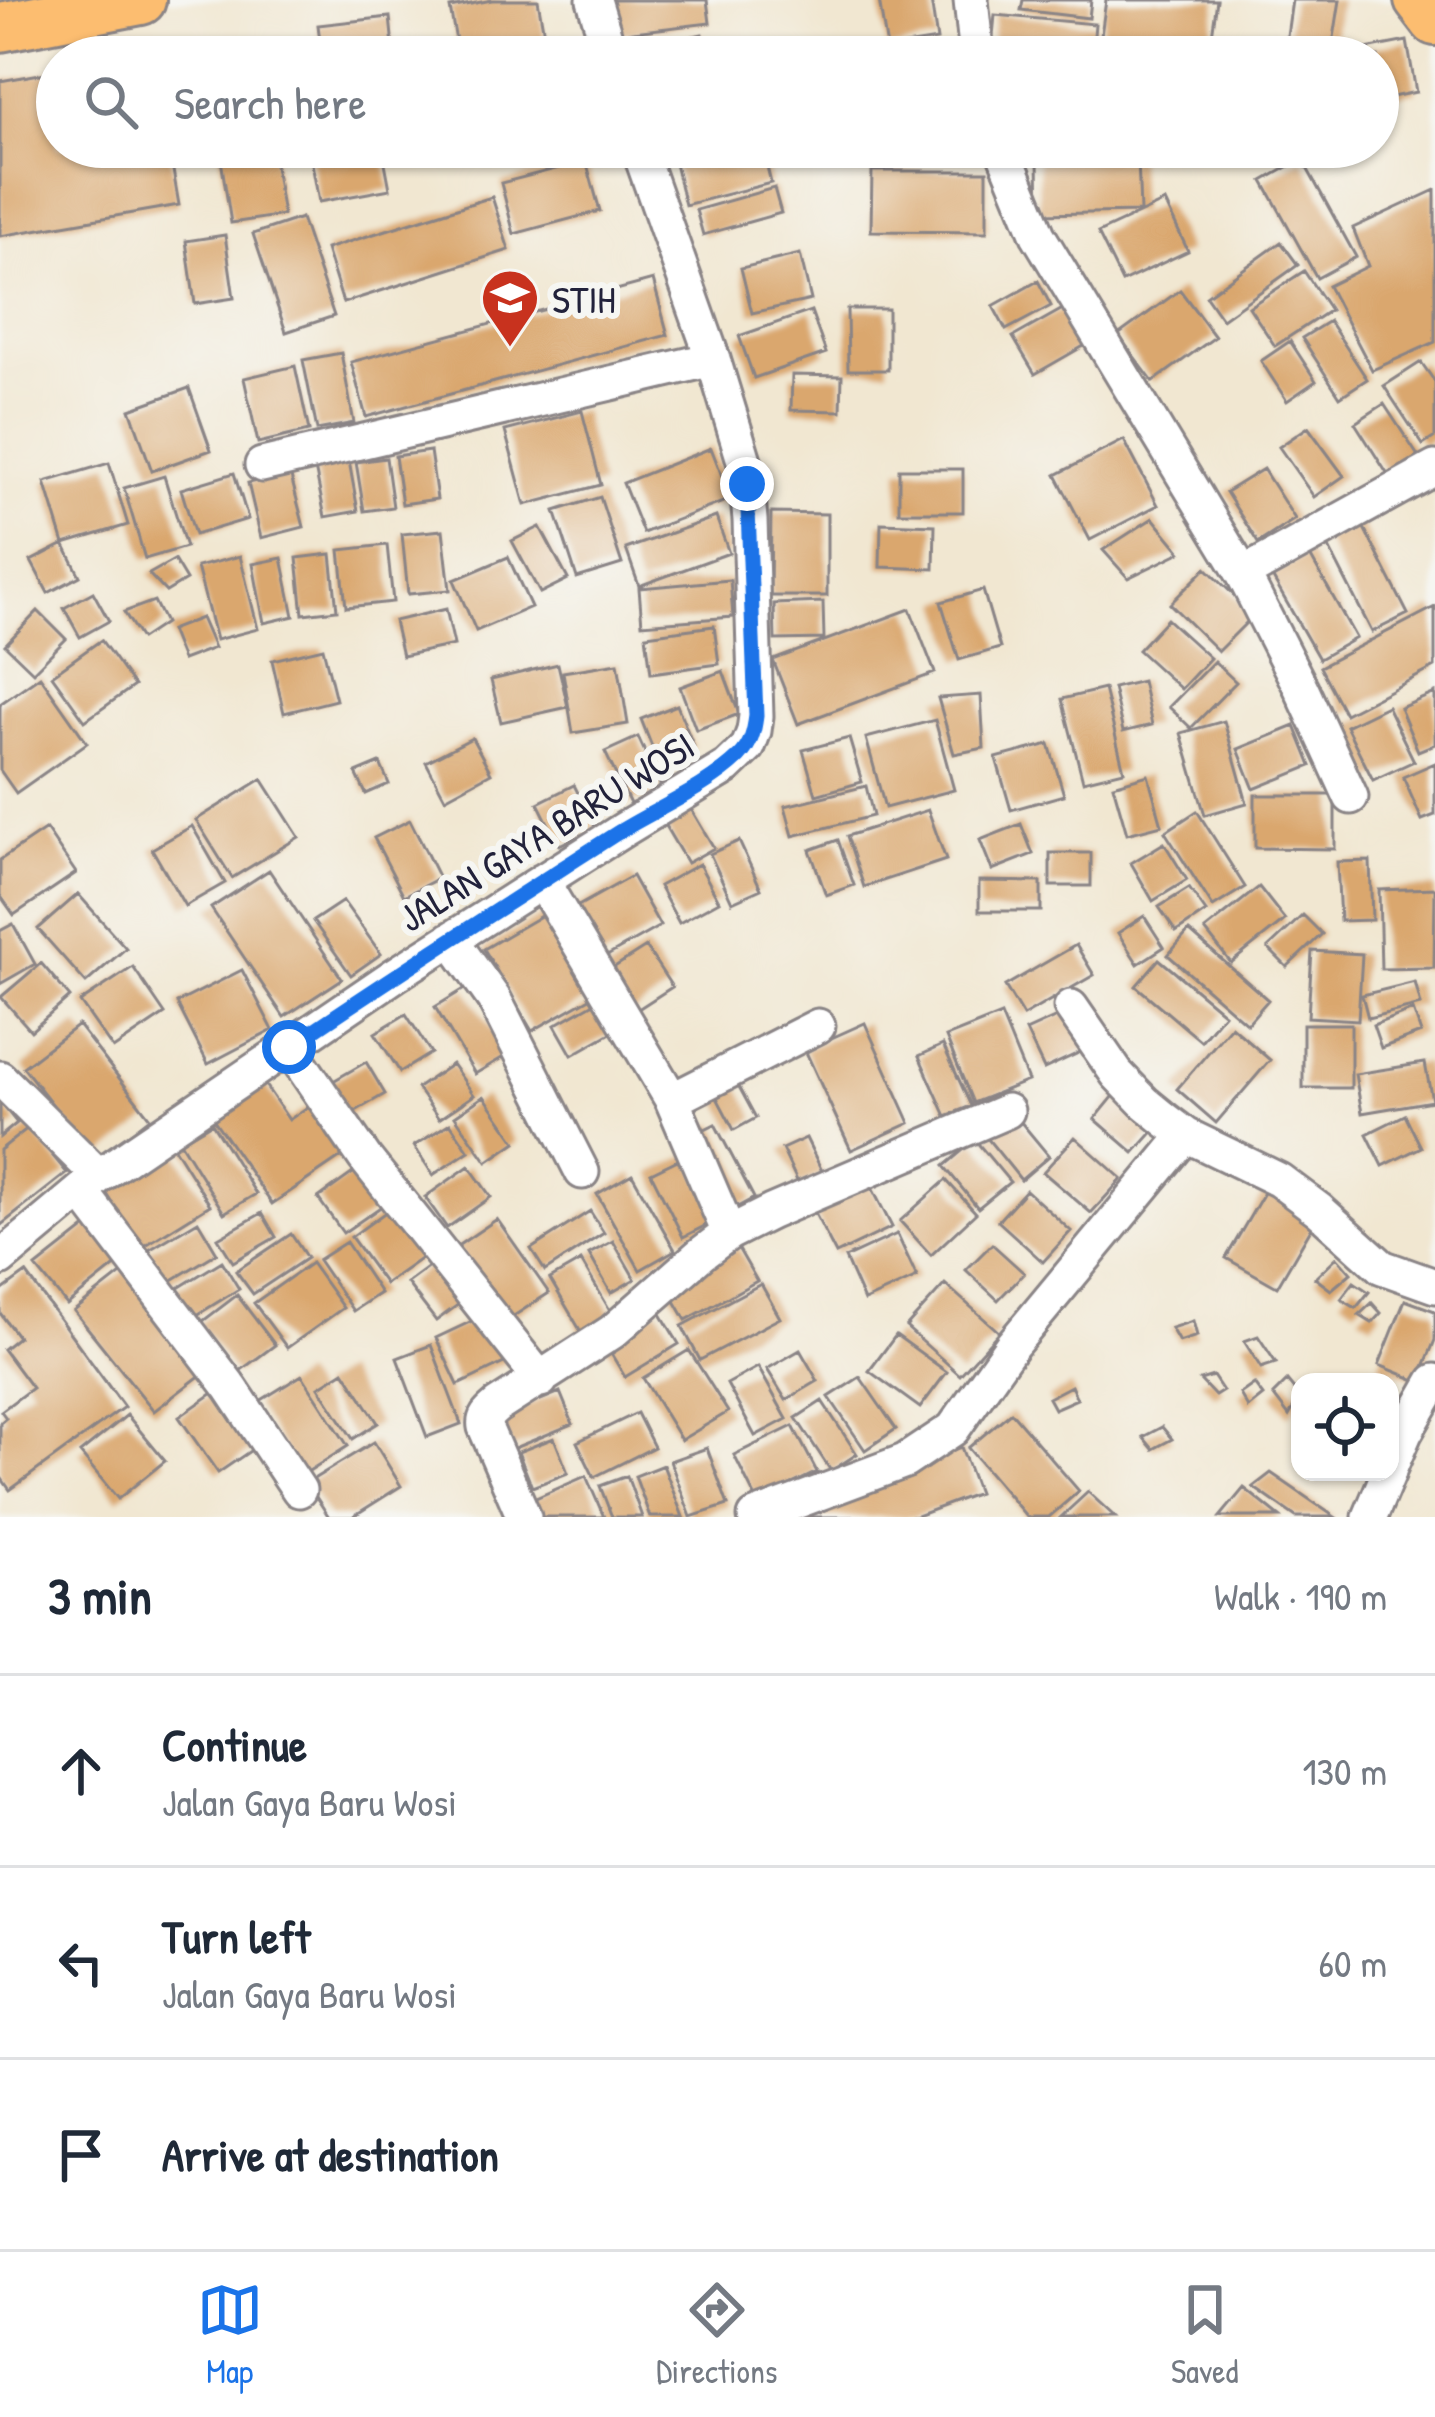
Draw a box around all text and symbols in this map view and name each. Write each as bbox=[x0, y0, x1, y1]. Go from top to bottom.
search box bbox=[36, 36, 1399, 168]
icon: search bbox=[78, 69, 144, 135]
text: Search here bbox=[174, 72, 366, 133]
school or university icon: STIH bbox=[479, 267, 541, 349]
place label: STIH bbox=[552, 272, 616, 325]
route end bbox=[720, 457, 774, 511]
street label: JALAN GAYA BARU WOSI bbox=[388, 719, 704, 943]
route start bbox=[262, 1020, 316, 1074]
map controls bbox=[1291, 1373, 1399, 1481]
button: locate bbox=[1291, 1373, 1399, 1481]
text: 3 min bbox=[48, 1561, 152, 1630]
text: Walk · 190 m bbox=[1214, 1569, 1387, 1622]
text: Continue bbox=[162, 1714, 307, 1775]
icon: ahead bbox=[48, 1738, 114, 1804]
text: 130 m bbox=[1302, 1744, 1387, 1797]
text: Jalan Gaya Baru Wosi bbox=[162, 1775, 457, 1828]
text: Turn left bbox=[162, 1906, 311, 1967]
icon: left bbox=[48, 1930, 114, 1996]
text: 60 m bbox=[1318, 1936, 1387, 1989]
text: Jalan Gaya Baru Wosi bbox=[162, 1967, 457, 2020]
icon: arrive bbox=[48, 2122, 114, 2188]
text: Arrive at destination bbox=[162, 2124, 499, 2185]
tab: Map bbox=[197, 2277, 263, 2393]
tab: Directions bbox=[656, 2277, 778, 2393]
tab: Saved bbox=[1171, 2277, 1238, 2393]

